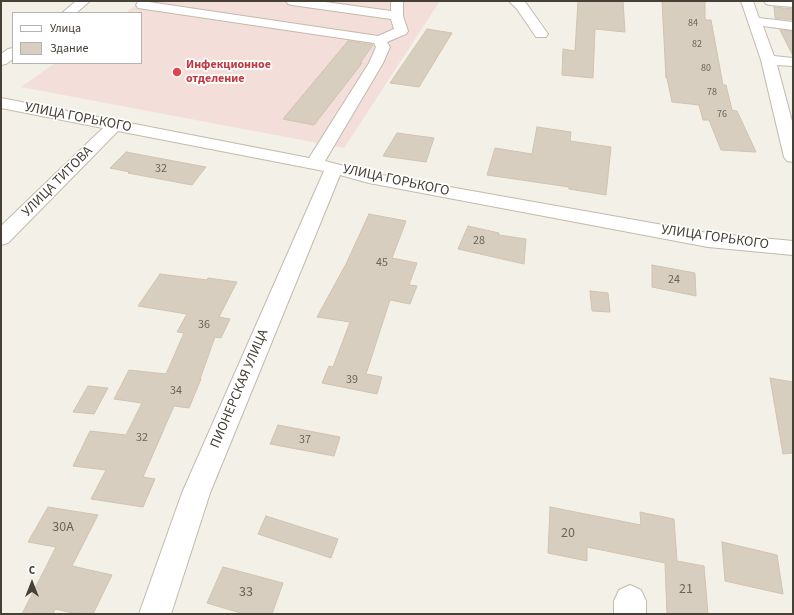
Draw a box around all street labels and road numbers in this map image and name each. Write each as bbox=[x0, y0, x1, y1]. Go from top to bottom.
street label: УЛИЦА ГОРЬКОГО bbox=[23, 99, 133, 137]
street label: УЛИЦА ТИТОВА bbox=[19, 143, 97, 221]
street label: УЛИЦА ГОРЬКОГО bbox=[341, 161, 451, 201]
street label: УЛИЦА ГОРЬКОГО bbox=[660, 222, 770, 254]
street label: ПИОНЕРСКАЯ УЛИЦА bbox=[207, 327, 273, 451]

